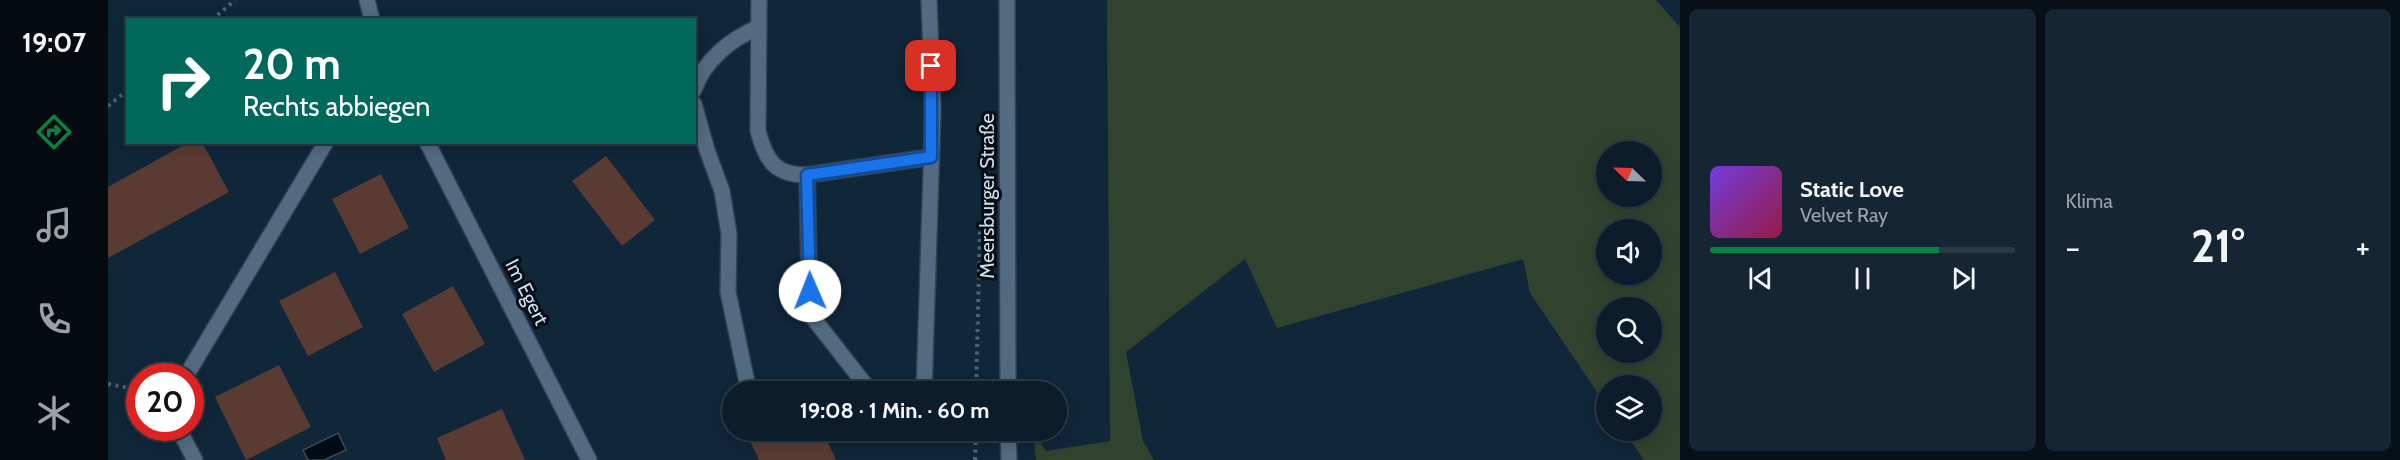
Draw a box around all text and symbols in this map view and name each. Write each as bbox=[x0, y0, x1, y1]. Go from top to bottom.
text: 19:07 bbox=[22, 26, 86, 59]
text: 20 m bbox=[243, 38, 341, 90]
pin bbox=[905, 40, 956, 91]
icon: right bbox=[144, 42, 222, 120]
icon: arrive bbox=[914, 49, 947, 82]
text: Rechts abbiegen bbox=[243, 90, 430, 123]
icon: directions bbox=[33, 111, 75, 153]
street label: Meersburger Straße bbox=[975, 113, 999, 279]
north arrow bbox=[1596, 141, 1662, 207]
map controls bbox=[1596, 141, 1662, 441]
text: Static Love bbox=[1800, 176, 1904, 203]
text: Klima bbox=[2066, 189, 2113, 213]
text: Velvet Ray bbox=[1800, 203, 1888, 227]
icon: music bbox=[33, 204, 75, 246]
button: sound bbox=[1596, 219, 1662, 285]
text: 21° bbox=[2191, 219, 2244, 273]
text: − bbox=[2066, 227, 2080, 267]
text: + bbox=[2355, 227, 2370, 267]
street label: Im Egert bbox=[500, 255, 554, 329]
position arrow bbox=[778, 259, 842, 323]
icon: previous bbox=[1744, 262, 1777, 295]
icon: pause bbox=[1846, 262, 1879, 295]
icon: next bbox=[1947, 262, 1980, 295]
button: search bbox=[1596, 297, 1662, 363]
icon: phone bbox=[33, 298, 75, 340]
speed limit sign: 20 bbox=[126, 363, 204, 441]
button: layers bbox=[1596, 375, 1662, 441]
icon: climate bbox=[33, 392, 75, 434]
text: 19:08 · 1 Min. · 60 m bbox=[800, 397, 989, 424]

